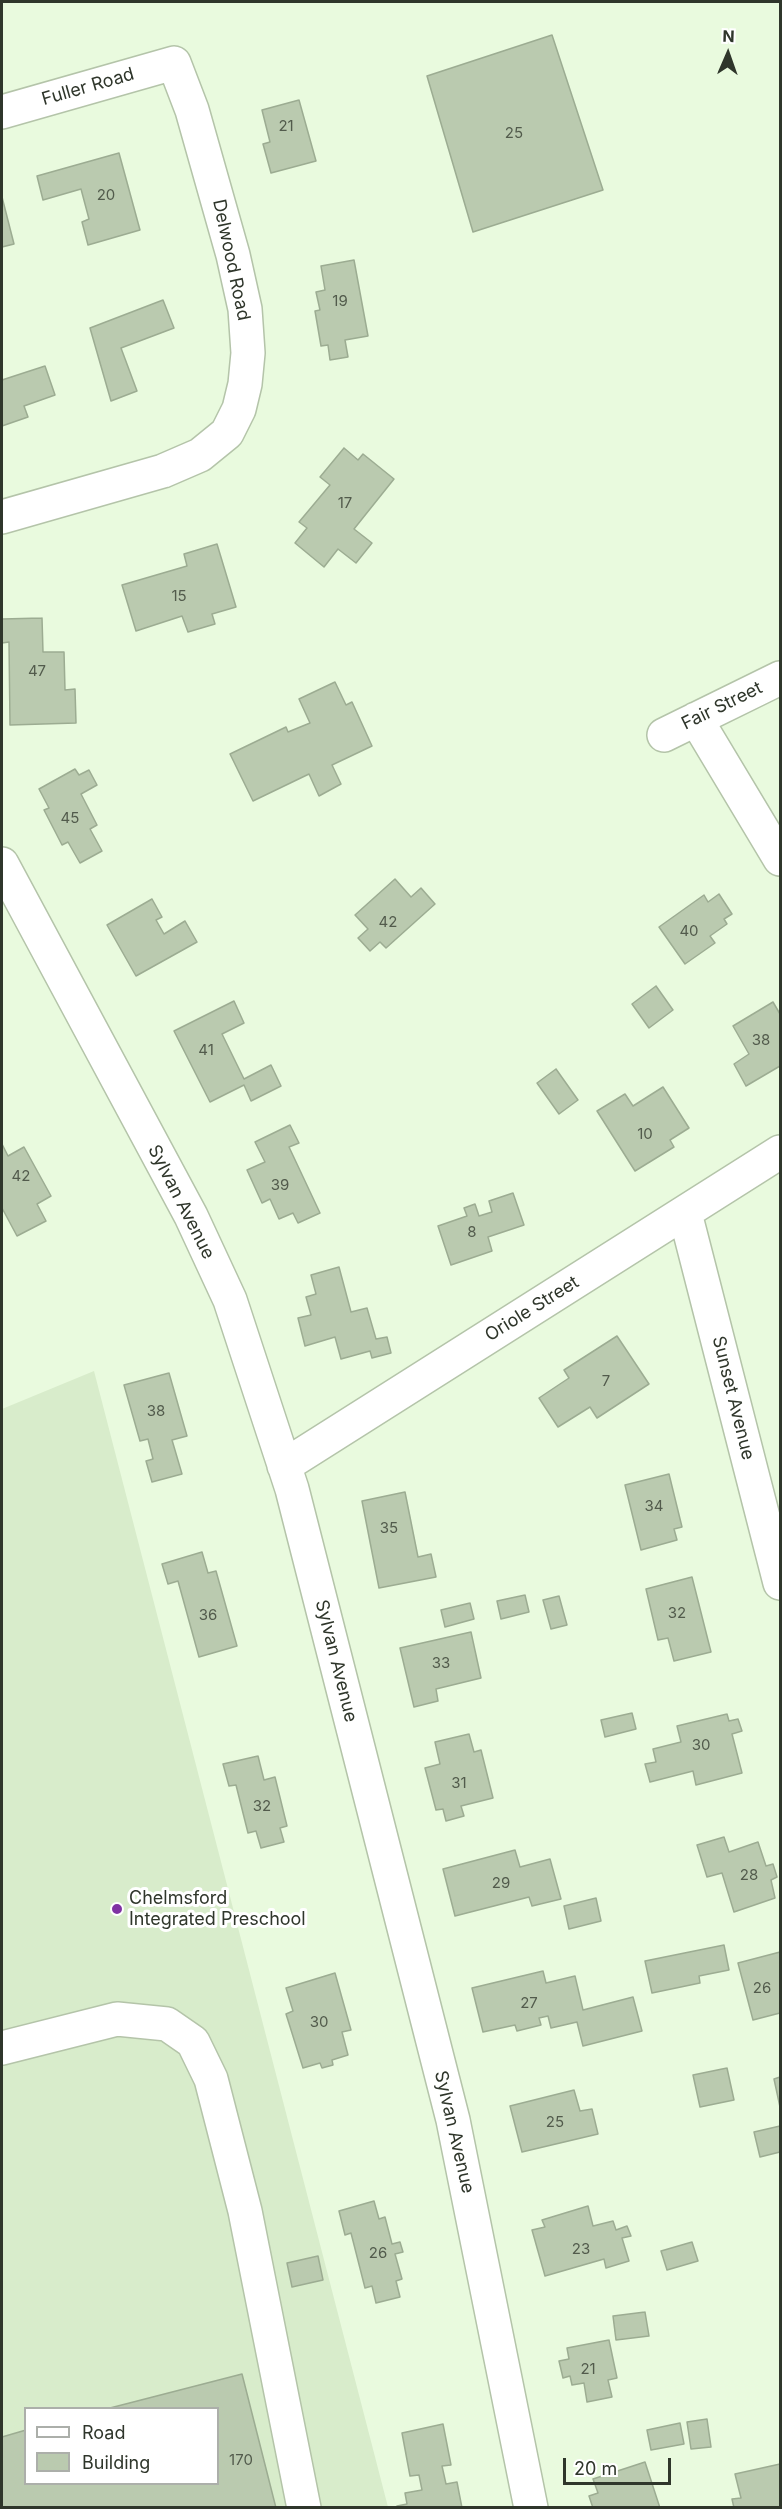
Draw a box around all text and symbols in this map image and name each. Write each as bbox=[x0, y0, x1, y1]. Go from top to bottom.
north arrow bbox=[698, 24, 758, 84]
text: N bbox=[722, 26, 735, 46]
street label: Fuller Road bbox=[39, 64, 137, 110]
house number: 21 bbox=[278, 117, 294, 135]
house number: 25 bbox=[505, 124, 523, 142]
house number: 20 bbox=[97, 186, 115, 204]
street label: Delwood Road bbox=[208, 197, 254, 323]
house number: 19 bbox=[332, 292, 348, 310]
house number: 17 bbox=[338, 494, 352, 512]
house number: 15 bbox=[171, 587, 187, 605]
house number: 47 bbox=[28, 662, 46, 680]
street label: Fair Street bbox=[678, 677, 766, 735]
house number: 45 bbox=[61, 809, 79, 827]
house number: 42 bbox=[379, 913, 397, 931]
house number: 40 bbox=[679, 922, 699, 940]
house number: 38 bbox=[752, 1031, 770, 1049]
house number: 41 bbox=[198, 1041, 214, 1059]
house number: 10 bbox=[637, 1125, 653, 1143]
street label: Sylvan Avenue bbox=[143, 1141, 219, 1263]
house number: 42 bbox=[12, 1167, 30, 1185]
house number: 39 bbox=[271, 1176, 289, 1194]
house number: 8 bbox=[467, 1223, 477, 1241]
street label: Oriole Street bbox=[481, 1272, 583, 1346]
street label: Sunset Avenue bbox=[707, 1334, 759, 1462]
house number: 7 bbox=[602, 1372, 610, 1390]
house number: 38 bbox=[147, 1402, 165, 1420]
house number: 34 bbox=[645, 1497, 663, 1515]
house number: 35 bbox=[380, 1519, 398, 1537]
street label: Sylvan Avenue bbox=[310, 1598, 362, 1724]
house number: 32 bbox=[668, 1604, 686, 1622]
house number: 36 bbox=[199, 1606, 217, 1624]
house number: 33 bbox=[432, 1654, 450, 1672]
house number: 30 bbox=[692, 1736, 710, 1754]
house number: 31 bbox=[451, 1774, 467, 1792]
house number: 32 bbox=[253, 1797, 271, 1815]
house number: 28 bbox=[740, 1866, 758, 1884]
house number: 29 bbox=[492, 1874, 510, 1892]
place label: Chelmsford Integrated Preschool bbox=[129, 1888, 306, 1930]
marker: Chelmsford Integrated Preschool bbox=[110, 1902, 124, 1916]
house number: 26 bbox=[753, 1979, 771, 1997]
house number: 27 bbox=[520, 1994, 538, 2012]
house number: 30 bbox=[310, 2013, 328, 2031]
street label: Sylvan Avenue bbox=[429, 2069, 479, 2195]
house number: 25 bbox=[546, 2113, 564, 2131]
house number: 23 bbox=[572, 2240, 590, 2258]
house number: 26 bbox=[369, 2244, 387, 2262]
house number: 21 bbox=[580, 2360, 596, 2378]
legend bbox=[24, 2407, 219, 2485]
text: Road bbox=[82, 2422, 125, 2443]
scale bar bbox=[566, 2446, 674, 2484]
house number: 170 bbox=[229, 2451, 253, 2469]
text: Building bbox=[82, 2452, 150, 2473]
text: 20 m bbox=[574, 2458, 617, 2479]

